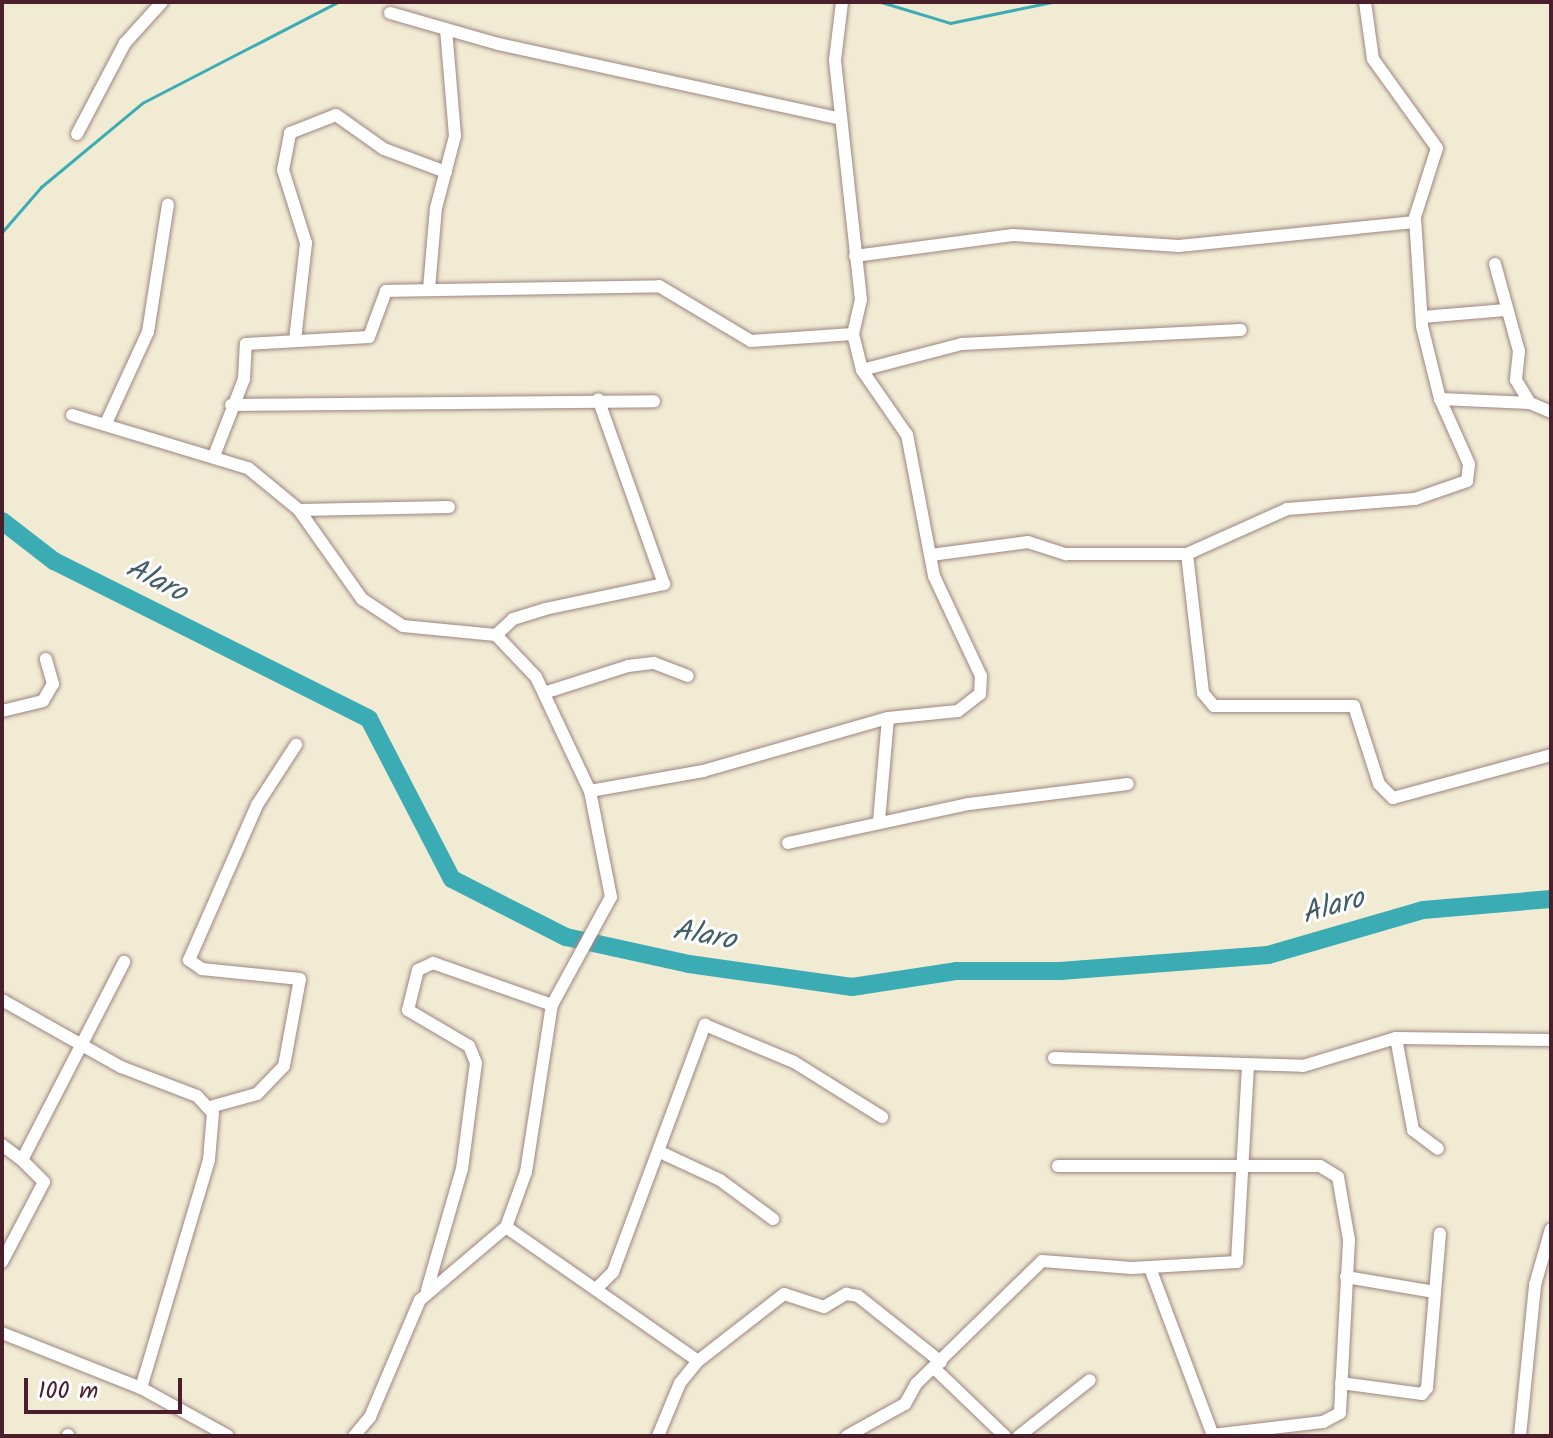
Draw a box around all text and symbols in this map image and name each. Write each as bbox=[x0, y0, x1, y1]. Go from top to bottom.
water label: Alaro bbox=[120, 551, 192, 611]
water label: Alaro bbox=[1298, 881, 1368, 933]
water label: Alaro bbox=[670, 913, 738, 959]
scale bar bbox=[28, 1362, 186, 1412]
text: 100 m bbox=[38, 1372, 98, 1411]

